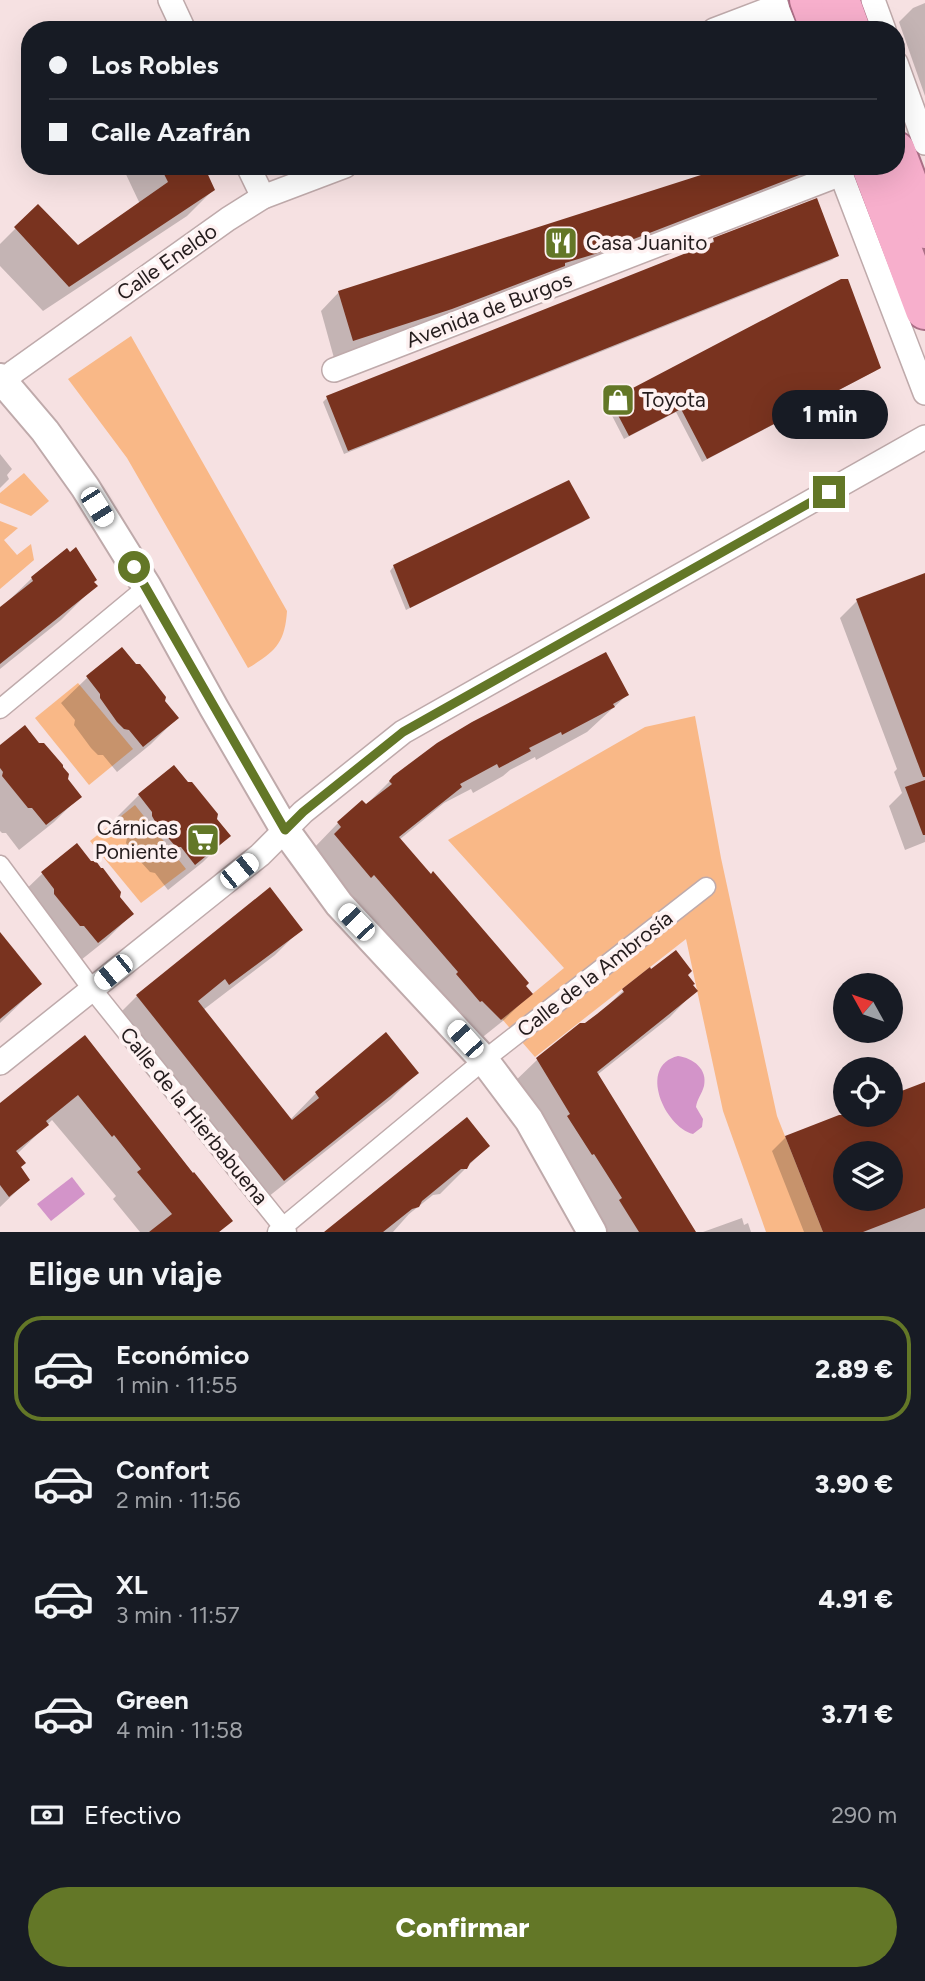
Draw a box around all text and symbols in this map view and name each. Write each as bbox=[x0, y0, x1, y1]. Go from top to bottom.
text: Los Robles bbox=[91, 49, 219, 81]
text: Calle Azafrán bbox=[91, 116, 250, 148]
street label: Calle Eneldo bbox=[112, 218, 222, 305]
restaurant icon: Casa Juanito bbox=[542, 224, 580, 262]
place label: Casa Juanito bbox=[586, 230, 707, 255]
street label: Avenida de Burgos bbox=[402, 266, 575, 353]
shop icon: Toyota bbox=[599, 381, 637, 419]
place label: Toyota bbox=[642, 387, 706, 412]
callout: 1 min bbox=[771, 391, 887, 440]
text: 1 min bbox=[803, 400, 857, 428]
route end bbox=[813, 476, 845, 508]
car bbox=[77, 484, 118, 530]
route start bbox=[118, 551, 150, 583]
place label: Cárnicas Poniente bbox=[95, 815, 178, 864]
supermarket icon: Cárnicas Poniente bbox=[184, 821, 222, 859]
car bbox=[217, 850, 262, 892]
car bbox=[334, 900, 379, 944]
street label: Calle de la Ambrosía bbox=[512, 905, 677, 1042]
car bbox=[91, 951, 136, 993]
north arrow bbox=[833, 973, 903, 1043]
map controls bbox=[833, 973, 903, 1211]
car bbox=[444, 1016, 487, 1062]
street label: Calle de la Hierbabuena bbox=[115, 1022, 274, 1210]
button: locate bbox=[833, 1057, 903, 1127]
button: layers bbox=[833, 1141, 903, 1211]
text: Elige un viaje bbox=[28, 1255, 222, 1293]
icon: car bbox=[32, 1337, 95, 1400]
text: Económico bbox=[116, 1339, 249, 1371]
text: 2.89 € bbox=[815, 1353, 893, 1385]
text: 1 min · 11:55 bbox=[116, 1371, 237, 1399]
icon: car bbox=[32, 1452, 95, 1515]
text: Confort bbox=[116, 1454, 210, 1486]
text: 3.90 € bbox=[815, 1468, 893, 1500]
text: 2 min · 11:56 bbox=[116, 1486, 241, 1514]
icon: car bbox=[32, 1567, 95, 1630]
text: XL bbox=[116, 1569, 148, 1601]
text: 4.91 € bbox=[819, 1583, 893, 1615]
text: 3 min · 11:57 bbox=[116, 1601, 240, 1629]
icon: car bbox=[32, 1682, 95, 1745]
text: Green bbox=[116, 1684, 189, 1716]
text: 3.71 € bbox=[821, 1698, 893, 1730]
text: 4 min · 11:58 bbox=[116, 1716, 243, 1744]
icon: cash bbox=[28, 1796, 66, 1834]
text: Efectivo bbox=[84, 1799, 181, 1831]
text: 290 m bbox=[831, 1801, 897, 1829]
button: Confirmar bbox=[28, 1887, 897, 1967]

